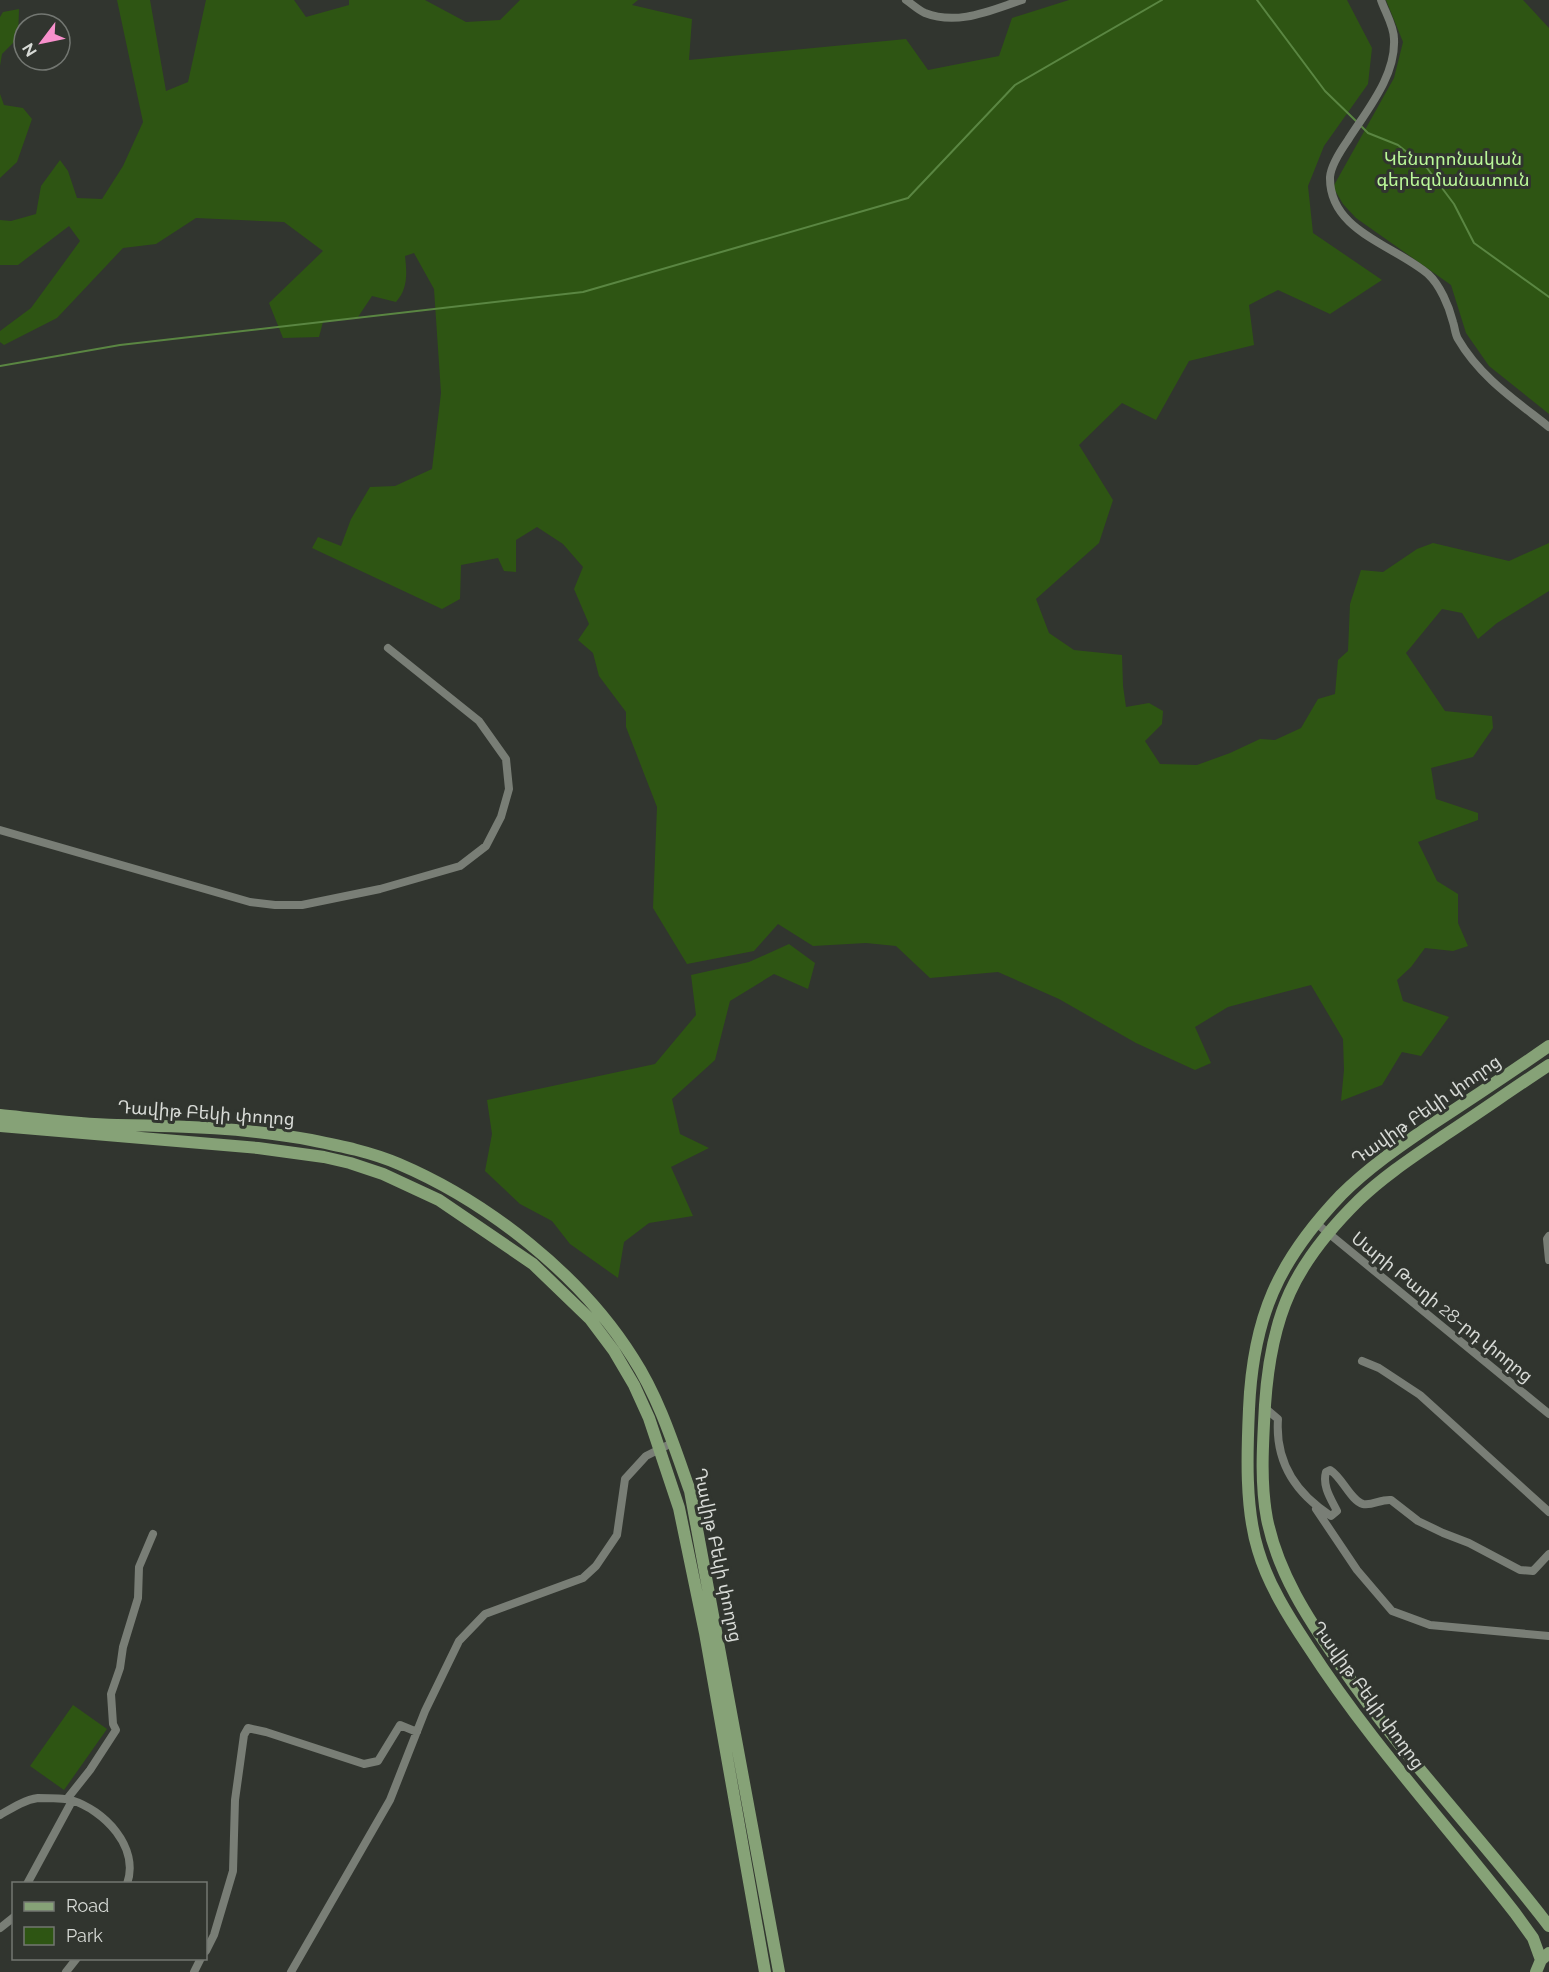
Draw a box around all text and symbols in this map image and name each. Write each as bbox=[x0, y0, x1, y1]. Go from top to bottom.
north arrow bbox=[12, 12, 72, 72]
text: N bbox=[18, 39, 41, 60]
park label: Կենտրոնական գերեզմանատուն bbox=[1376, 148, 1530, 190]
street label: Դավիթ Բեկի փողոց bbox=[1347, 1050, 1504, 1169]
street label: Դավիթ Բեկի փողոց bbox=[117, 1096, 295, 1129]
street label: Սարի Թաղի 28-րդ փողոց bbox=[1347, 1227, 1537, 1386]
street label: Դավիթ Բեկի փողոց bbox=[690, 1466, 747, 1644]
street label: Դավիթ Բեկի փողոց bbox=[1308, 1617, 1429, 1773]
legend bbox=[12, 1882, 207, 1960]
text: Road bbox=[66, 1895, 109, 1916]
text: Park bbox=[66, 1925, 103, 1946]

